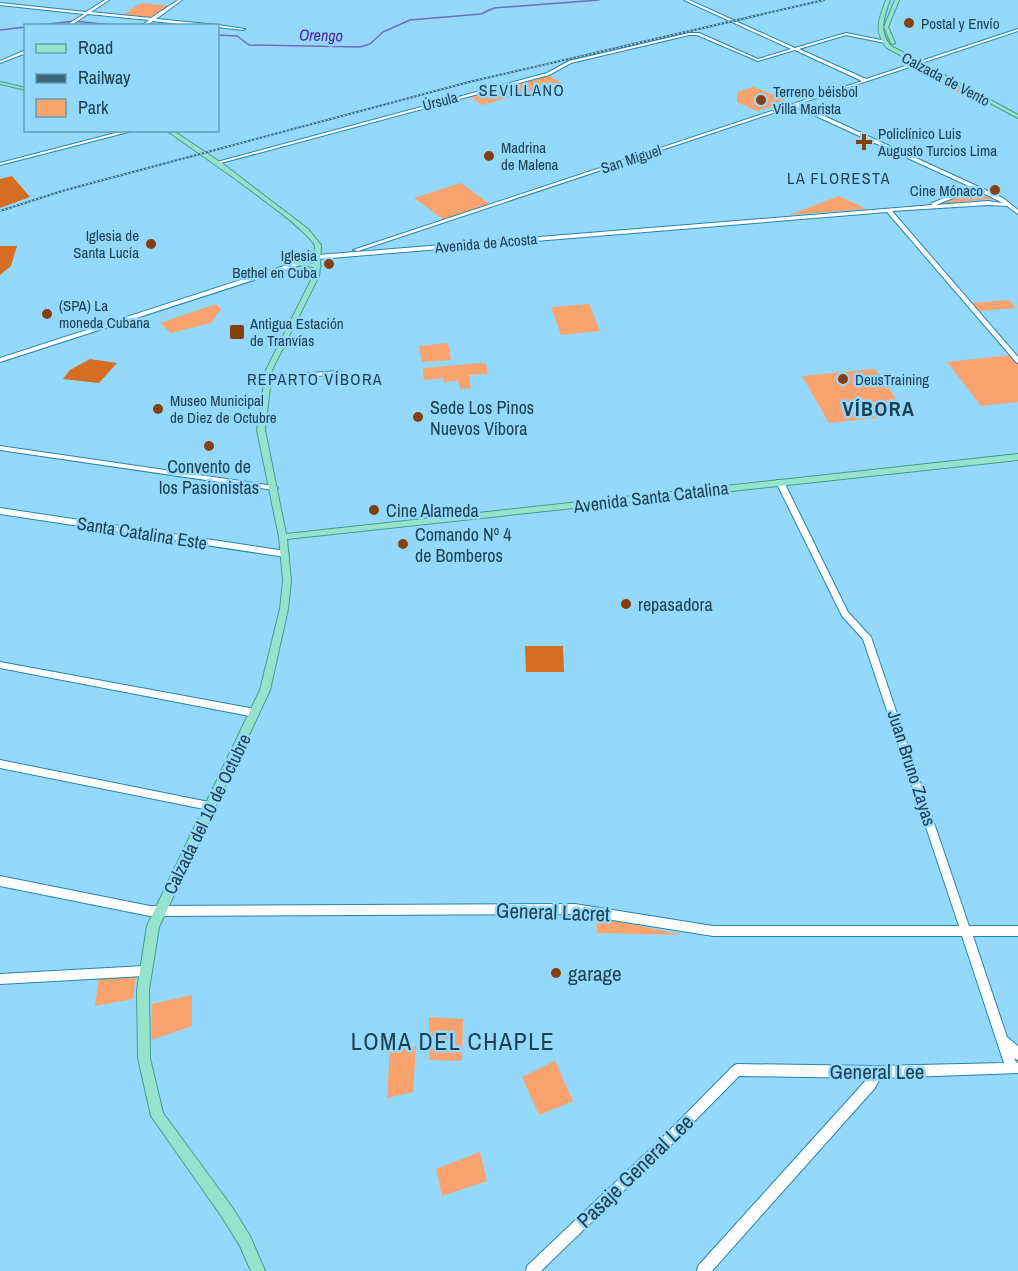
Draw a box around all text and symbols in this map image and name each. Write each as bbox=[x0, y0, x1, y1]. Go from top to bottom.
place label: Postal y Envío bbox=[921, 13, 1000, 34]
marker: Postal y Envío bbox=[902, 16, 916, 30]
legend bbox=[24, 24, 219, 132]
water label: Orengo bbox=[299, 24, 343, 46]
text: Road bbox=[78, 35, 113, 60]
street label: Calzada de Vento bbox=[898, 47, 994, 111]
text: Railway bbox=[78, 65, 131, 90]
district label: SEVILLANO bbox=[479, 79, 565, 101]
place label: Terreno béisbol Villa Marista bbox=[773, 81, 858, 119]
street label: Úrsula bbox=[420, 86, 460, 116]
marker: Terreno béisbol Villa Marista bbox=[754, 93, 768, 107]
text: Park bbox=[78, 95, 109, 120]
place label: Policlínico Luis Augusto Turcios Lima bbox=[877, 123, 997, 161]
marker: Policlínico Luis Augusto Turcios Lima bbox=[855, 133, 873, 151]
place label: Madrina de Malena bbox=[501, 137, 559, 175]
street label: San Miguel bbox=[598, 139, 664, 179]
marker: Madrina de Malena bbox=[482, 149, 496, 163]
district label: LA FLORESTA bbox=[787, 167, 891, 189]
place label: Cine Mónaco bbox=[910, 180, 983, 201]
marker: Cine Mónaco bbox=[988, 183, 1002, 197]
place label: Iglesia de Santa Lucía bbox=[73, 225, 139, 263]
street label: Avenida de Acosta bbox=[433, 228, 538, 258]
marker: Iglesia de Santa Lucía bbox=[144, 237, 158, 251]
place label: Iglesia Bethel en Cuba bbox=[232, 245, 317, 283]
marker: Iglesia Bethel en Cuba bbox=[322, 257, 336, 271]
place label: (SPA) La moneda Cubana bbox=[59, 295, 150, 333]
marker: (SPA) La moneda Cubana bbox=[40, 307, 54, 321]
place label: Antigua Estación de Tranvías bbox=[249, 313, 344, 351]
marker: Antigua Estación de Tranvías bbox=[228, 323, 246, 341]
district label: REPARTO VÍBORA bbox=[247, 368, 383, 390]
place label: DeusTraining bbox=[855, 369, 929, 390]
marker: DeusTraining bbox=[836, 372, 850, 386]
place label: Museo Municipal de Diez de Octubre bbox=[170, 390, 277, 428]
place label: Sede Los Pinos Nuevos Víbora bbox=[430, 395, 534, 441]
district label: VÍBORA bbox=[843, 395, 915, 422]
marker: Museo Municipal de Diez de Octubre bbox=[151, 402, 165, 416]
marker: Sede Los Pinos Nuevos Víbora bbox=[411, 410, 425, 424]
marker: Convento de los Pasionistas bbox=[202, 439, 216, 453]
place label: Convento de los Pasionistas bbox=[159, 454, 259, 500]
street label: Avenida Santa Catalina bbox=[571, 475, 730, 519]
place label: Cine Alameda bbox=[386, 498, 479, 523]
marker: Cine Alameda bbox=[367, 503, 381, 517]
street label: Santa Catalina Este bbox=[75, 510, 209, 556]
place label: Comando Nº 4 de Bomberos bbox=[415, 522, 511, 568]
marker: Comando Nº 4 de Bomberos bbox=[396, 537, 410, 551]
place label: repasadora bbox=[638, 592, 713, 617]
marker: repasadora bbox=[619, 597, 633, 611]
street label: Juan Bruno Zayas bbox=[882, 707, 942, 829]
street label: Calzada del 10 de Octubre bbox=[157, 730, 257, 898]
street label: General Lacret bbox=[496, 896, 611, 928]
place label: garage bbox=[568, 959, 622, 988]
marker: garage bbox=[549, 966, 563, 980]
district label: LOMA DEL CHAPLE bbox=[351, 1025, 555, 1057]
street label: General Lee bbox=[830, 1057, 924, 1086]
street label: Pasaje General Lee bbox=[570, 1108, 700, 1234]

